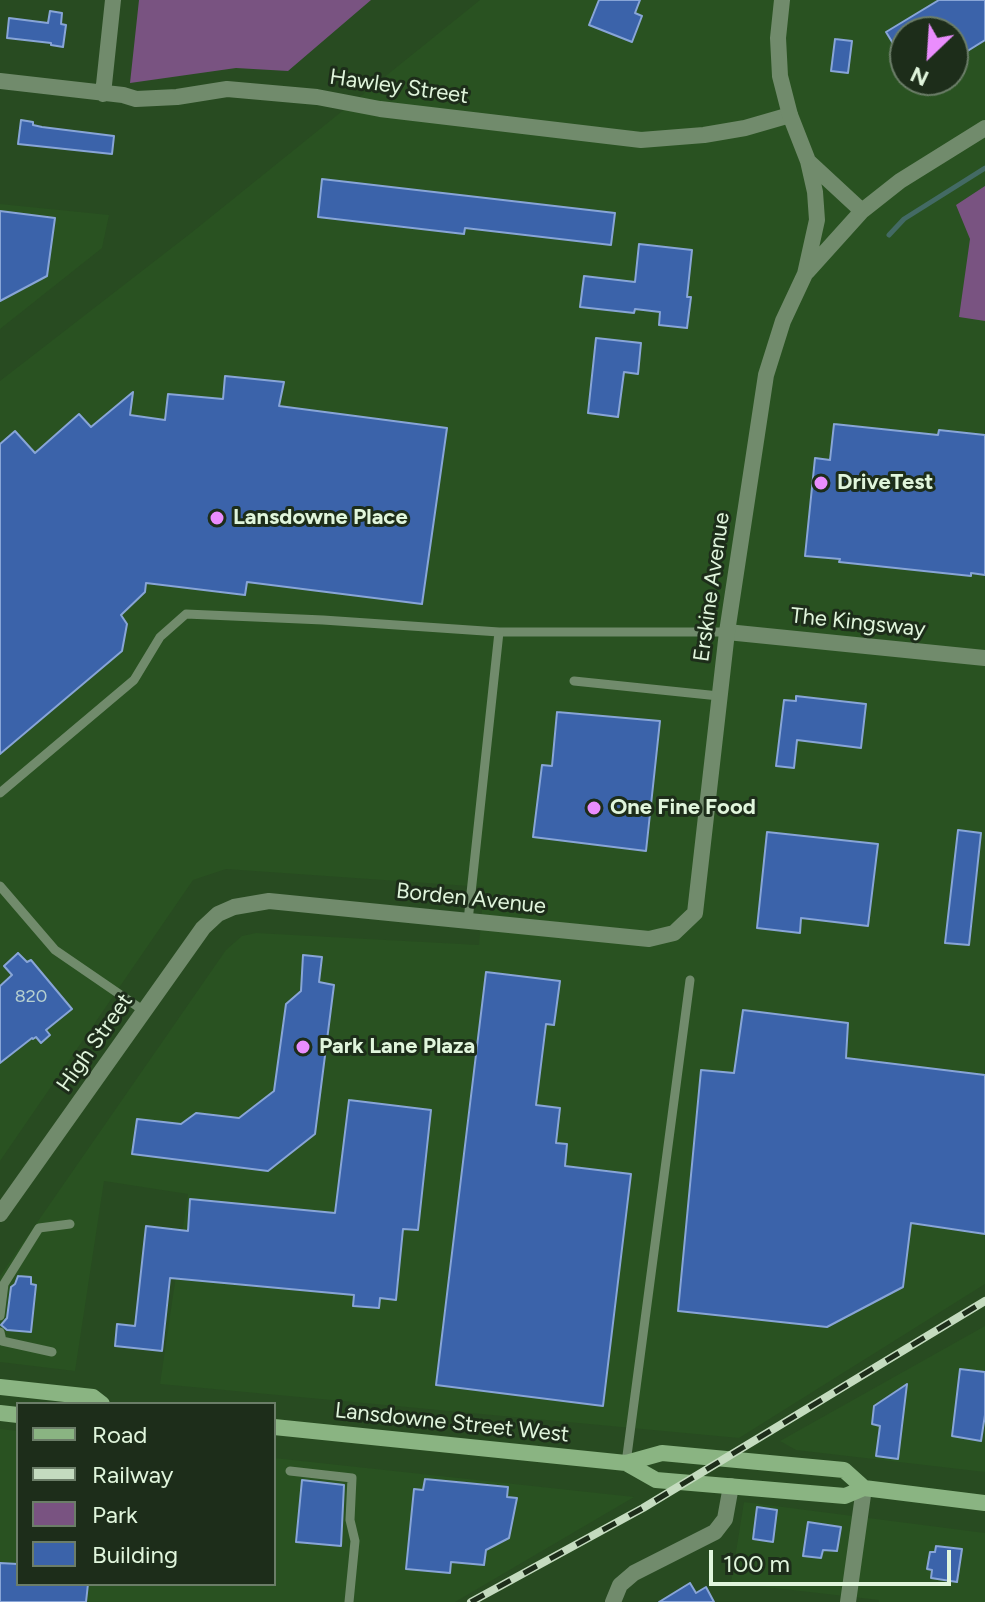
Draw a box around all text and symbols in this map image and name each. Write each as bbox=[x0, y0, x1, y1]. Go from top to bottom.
north arrow bbox=[889, 16, 969, 96]
text: N bbox=[906, 61, 933, 92]
street label: Hawley Street bbox=[328, 64, 470, 110]
place label: DriveTest bbox=[837, 470, 933, 496]
marker: DriveTest bbox=[812, 474, 830, 492]
place label: Lansdowne Place bbox=[233, 505, 408, 531]
marker: Lansdowne Place bbox=[208, 509, 226, 527]
street label: Erskine Avenue bbox=[688, 511, 736, 663]
street label: The Kingsway bbox=[789, 603, 927, 643]
place label: One Fine Food bbox=[610, 795, 756, 821]
marker: One Fine Food bbox=[585, 799, 603, 817]
street label: Borden Avenue bbox=[395, 878, 547, 920]
house number: 820 bbox=[15, 986, 47, 1008]
street label: High Street bbox=[52, 989, 138, 1097]
place label: Park Lane Plaza bbox=[319, 1034, 475, 1060]
marker: Park Lane Plaza bbox=[294, 1038, 312, 1056]
street label: Lansdowne Street West bbox=[334, 1398, 570, 1448]
legend bbox=[16, 1402, 276, 1586]
text: Road bbox=[92, 1420, 147, 1449]
text: Railway bbox=[92, 1460, 173, 1489]
text: Park bbox=[92, 1500, 138, 1529]
scale bar bbox=[713, 1534, 955, 1584]
text: Building bbox=[92, 1540, 178, 1569]
text: 100 m bbox=[723, 1549, 790, 1578]

